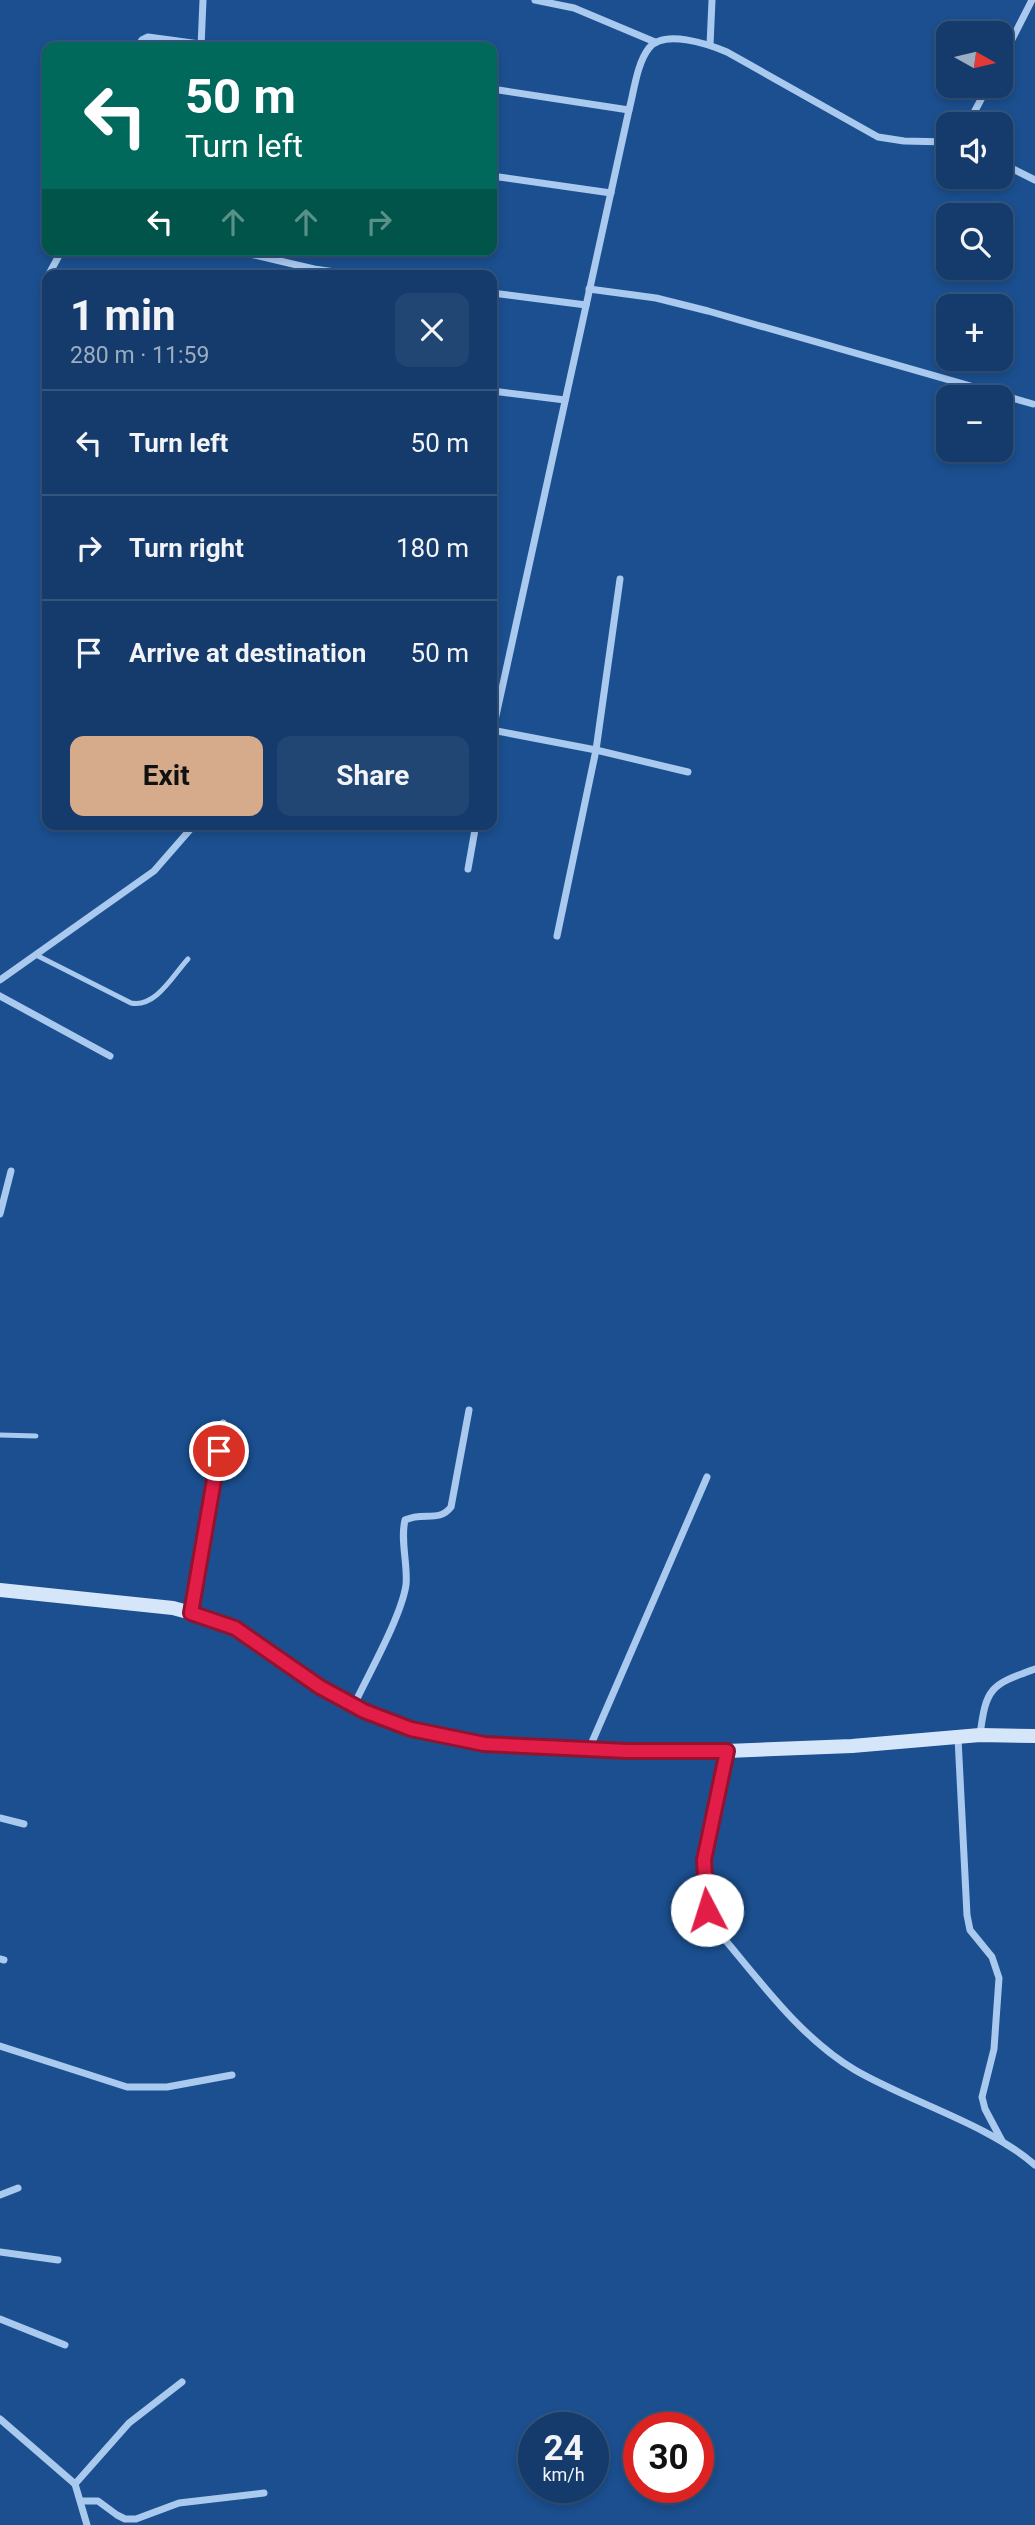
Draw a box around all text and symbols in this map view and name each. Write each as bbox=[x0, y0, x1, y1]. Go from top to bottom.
north arrow bbox=[936, 21, 1013, 98]
map controls bbox=[936, 21, 1013, 462]
text: 50 m bbox=[185, 68, 296, 125]
icon: left bbox=[70, 70, 161, 161]
button: sound bbox=[936, 112, 1013, 189]
text: Turn left bbox=[185, 127, 303, 165]
icon: left bbox=[141, 203, 179, 241]
icon: ahead bbox=[214, 203, 252, 241]
icon: ahead bbox=[287, 203, 325, 241]
icon: right bbox=[360, 203, 398, 241]
button: search bbox=[936, 203, 1013, 280]
text: 1 min bbox=[70, 291, 176, 340]
button: close bbox=[395, 293, 469, 367]
button: + bbox=[936, 294, 1013, 371]
text: 280 m · 11:59 bbox=[70, 342, 209, 369]
button: − bbox=[936, 385, 1013, 462]
icon: left bbox=[70, 424, 108, 462]
text: Turn left bbox=[129, 428, 228, 458]
text: 50 m bbox=[411, 428, 469, 458]
icon: right bbox=[70, 529, 108, 567]
text: Turn right bbox=[129, 533, 244, 563]
text: 180 m bbox=[396, 533, 469, 563]
icon: arrive bbox=[70, 634, 108, 672]
text: Arrive at destination bbox=[129, 638, 366, 668]
text: 50 m bbox=[411, 638, 469, 668]
button: Exit bbox=[70, 736, 263, 816]
button: Share bbox=[277, 736, 469, 816]
pin bbox=[189, 1421, 249, 1481]
icon: arrive bbox=[200, 1432, 238, 1470]
position arrow bbox=[670, 1873, 744, 1947]
speed limit sign: 30 bbox=[623, 2412, 714, 2503]
text: 24 bbox=[543, 2428, 584, 2469]
text: km/h bbox=[542, 2464, 585, 2485]

